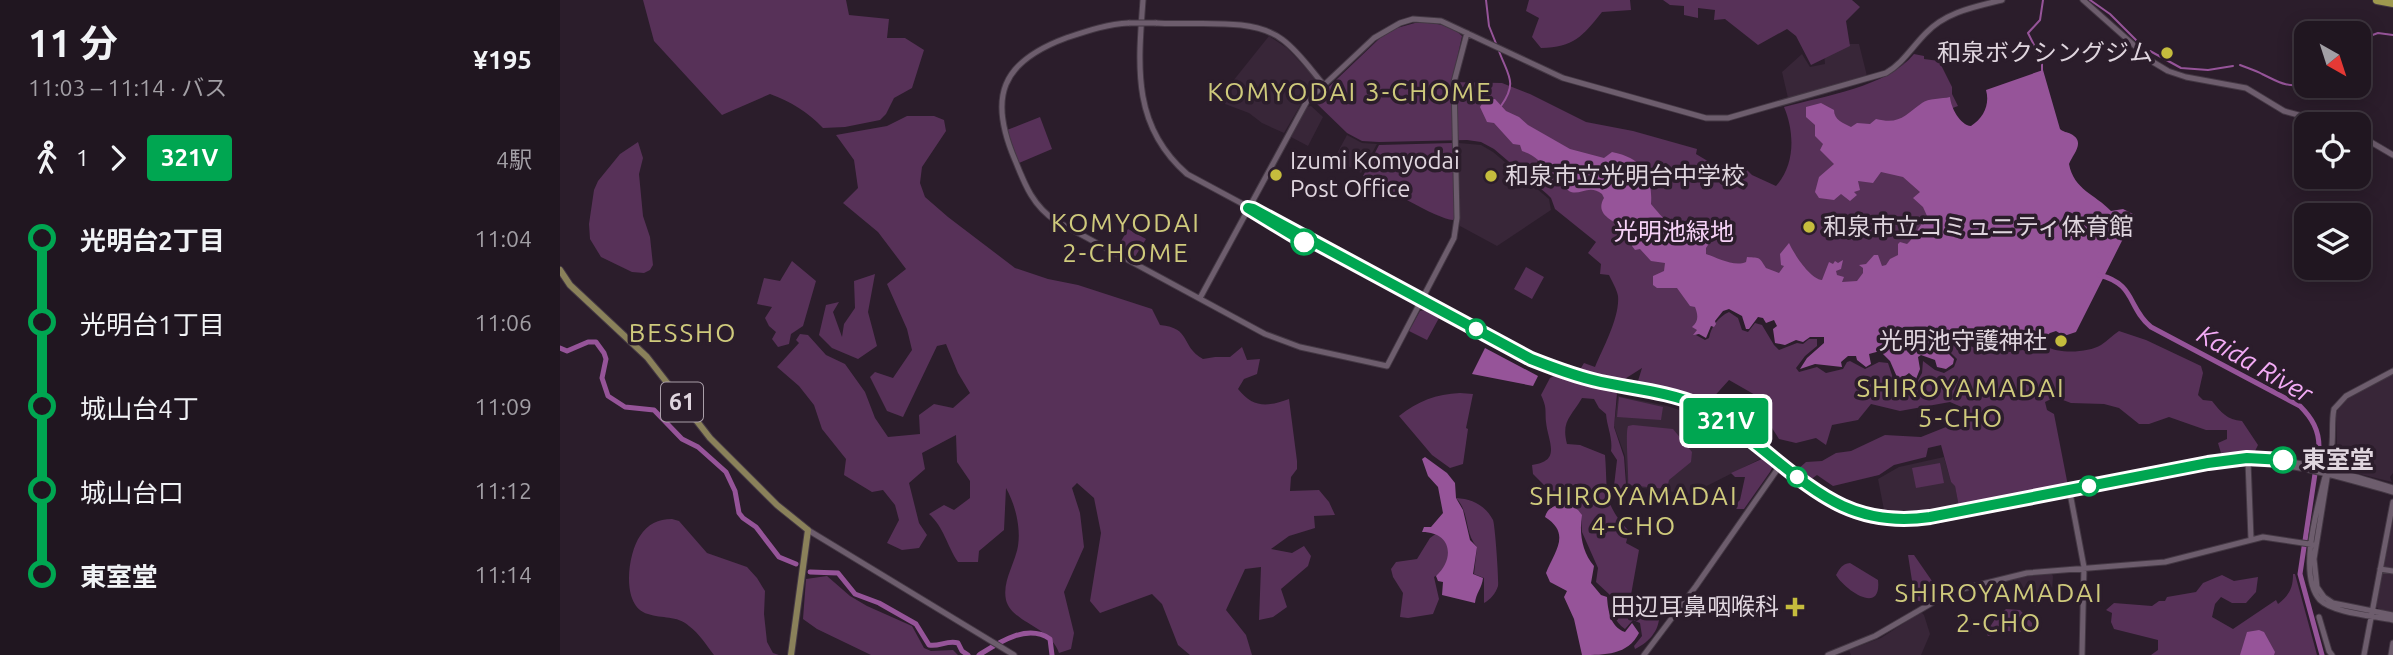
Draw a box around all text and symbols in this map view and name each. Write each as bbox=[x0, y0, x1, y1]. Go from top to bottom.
north arrow bbox=[2294, 21, 2371, 98]
map controls bbox=[2294, 21, 2371, 280]
text: 11 分 bbox=[28, 22, 118, 64]
place label: 和泉ボクシングジム bbox=[1937, 39, 2153, 66]
text: ¥195 bbox=[473, 45, 532, 74]
marker: 和泉ボクシングジム bbox=[2159, 45, 2175, 61]
text: 11:03 – 11:14 · バス bbox=[28, 75, 227, 100]
district label: KOMYODAI 3-CHOME bbox=[1207, 77, 1493, 106]
button: locate bbox=[2294, 112, 2371, 189]
icon: walk bbox=[28, 139, 66, 177]
icon: forward bbox=[99, 139, 137, 177]
text: 321V bbox=[161, 144, 218, 171]
text: 1 bbox=[76, 145, 89, 170]
text: 4駅 bbox=[496, 147, 532, 172]
place label: Izumi Komyodai Post Office bbox=[1290, 147, 1460, 202]
place label: 和泉市立光明台中学校 bbox=[1505, 162, 1745, 189]
marker: Izumi Komyodai Post Office bbox=[1268, 167, 1284, 183]
marker: 和泉市立光明台中学校 bbox=[1483, 168, 1499, 184]
button: layers bbox=[2294, 203, 2371, 280]
district label: KOMYODAI 2-CHOME bbox=[1051, 208, 1201, 267]
place label: 和泉市立コミュニティ体育館 bbox=[1823, 213, 2134, 240]
park label: 光明池緑地 bbox=[1614, 218, 1734, 245]
marker: 和泉市立コミュニティ体育館 bbox=[1801, 219, 1817, 235]
text: 光明台2丁目 bbox=[80, 226, 225, 255]
text: 11:04 bbox=[474, 226, 532, 251]
unlabelled marker bbox=[1291, 229, 1317, 255]
text: 光明台1丁目 bbox=[80, 310, 225, 339]
text: 11:06 bbox=[474, 310, 532, 335]
district label: BESSHO bbox=[629, 318, 737, 347]
unlabelled marker bbox=[1466, 319, 1486, 339]
water label: Kaida River bbox=[2193, 319, 2319, 409]
place label: 光明池守護神社 bbox=[1879, 327, 2047, 354]
marker: 光明池守護神社 bbox=[2053, 333, 2069, 349]
district label: SHIROYAMADAI 5-CHO bbox=[1856, 373, 2066, 432]
road number: 61 bbox=[661, 382, 703, 422]
text: 城山台4丁 bbox=[80, 394, 199, 423]
text: 11:09 bbox=[474, 394, 532, 419]
line badge: 321V bbox=[1677, 398, 1775, 444]
text: 321V bbox=[1697, 407, 1755, 434]
place label: 東室堂 bbox=[2302, 446, 2374, 473]
marker: 東室堂 bbox=[2270, 447, 2296, 473]
unlabelled marker bbox=[1787, 467, 1807, 487]
unlabelled marker bbox=[2079, 476, 2099, 496]
text: 城山台口 bbox=[80, 478, 184, 507]
text: 11:12 bbox=[474, 478, 532, 503]
district label: SHIROYAMADAI 4-CHO bbox=[1529, 481, 1739, 540]
text: 東室堂 bbox=[80, 562, 158, 591]
text: 11:14 bbox=[474, 562, 532, 587]
district label: SHIROYAMADAI 2-CHO bbox=[1894, 578, 2104, 637]
place label: 田辺耳鼻咽喉科 bbox=[1611, 593, 1779, 620]
marker: 田辺耳鼻咽喉科 bbox=[1785, 597, 1805, 617]

